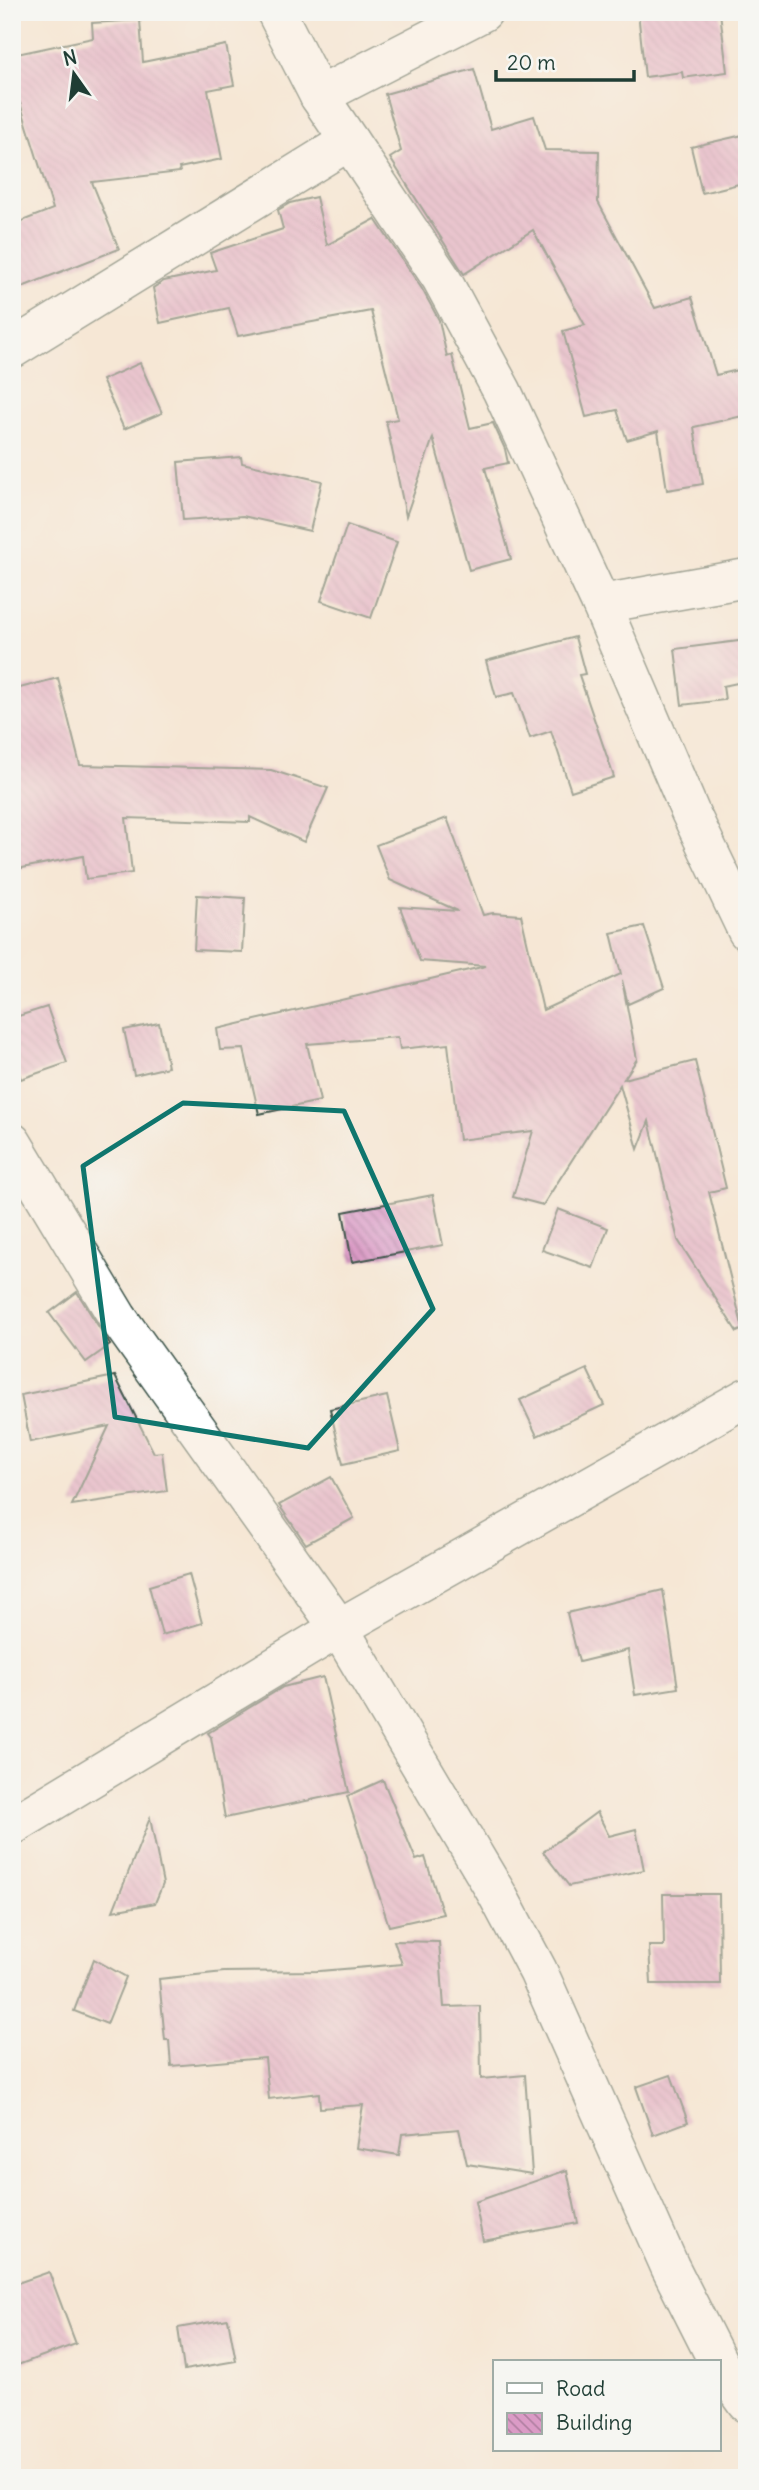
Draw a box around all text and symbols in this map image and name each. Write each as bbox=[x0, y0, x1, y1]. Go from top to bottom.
north arrow bbox=[38, 38, 108, 108]
scale bar bbox=[496, 38, 635, 82]
text: N bbox=[61, 44, 79, 71]
text: 20 m bbox=[507, 49, 556, 76]
legend bbox=[493, 2360, 720, 2452]
text: Road bbox=[556, 2375, 605, 2402]
text: Building bbox=[556, 2409, 632, 2436]

